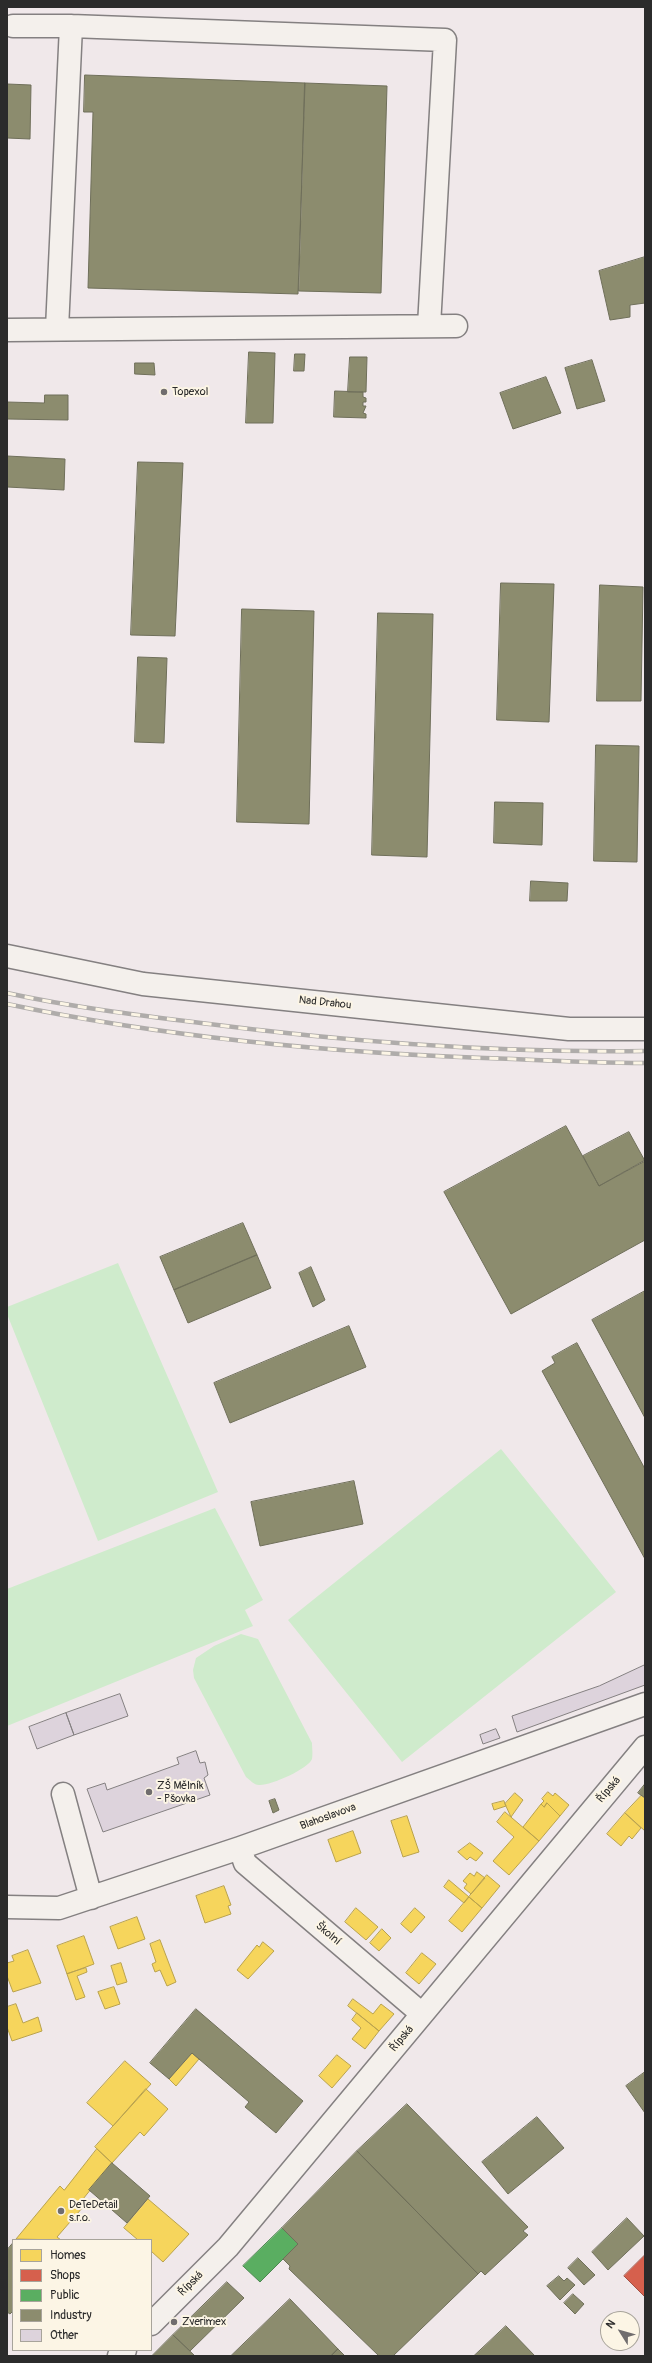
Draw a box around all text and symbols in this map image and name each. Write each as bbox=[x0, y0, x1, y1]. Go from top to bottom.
place label: Topexol bbox=[172, 385, 208, 399]
marker: Topexol bbox=[159, 387, 169, 397]
street label: Nad Drahou bbox=[298, 994, 352, 1012]
street label: Řípská bbox=[594, 1774, 624, 1806]
place label: ZŠ Mělník - Pšovka bbox=[157, 1779, 204, 1805]
marker: ZŠ Mělník - Pšovka bbox=[144, 1787, 154, 1797]
street label: Blahoslavova bbox=[298, 1801, 358, 1833]
street label: Školní bbox=[313, 1920, 343, 1948]
street label: Řípská bbox=[387, 2023, 417, 2055]
place label: DeTeDetail s.r.o. bbox=[69, 2198, 118, 2224]
marker: DeTeDetail s.r.o. bbox=[56, 2206, 66, 2216]
legend bbox=[12, 2239, 152, 2351]
text: Homes bbox=[50, 2248, 86, 2263]
text: Shops bbox=[50, 2268, 80, 2283]
street label: Řípská bbox=[176, 2269, 206, 2299]
text: Public bbox=[50, 2288, 80, 2303]
text: Industry bbox=[50, 2308, 92, 2323]
north arrow bbox=[600, 2311, 640, 2351]
place label: Zverimex bbox=[182, 2315, 226, 2329]
marker: Zverimex bbox=[169, 2317, 179, 2327]
text: N bbox=[603, 2317, 618, 2331]
text: Other bbox=[50, 2328, 78, 2343]

